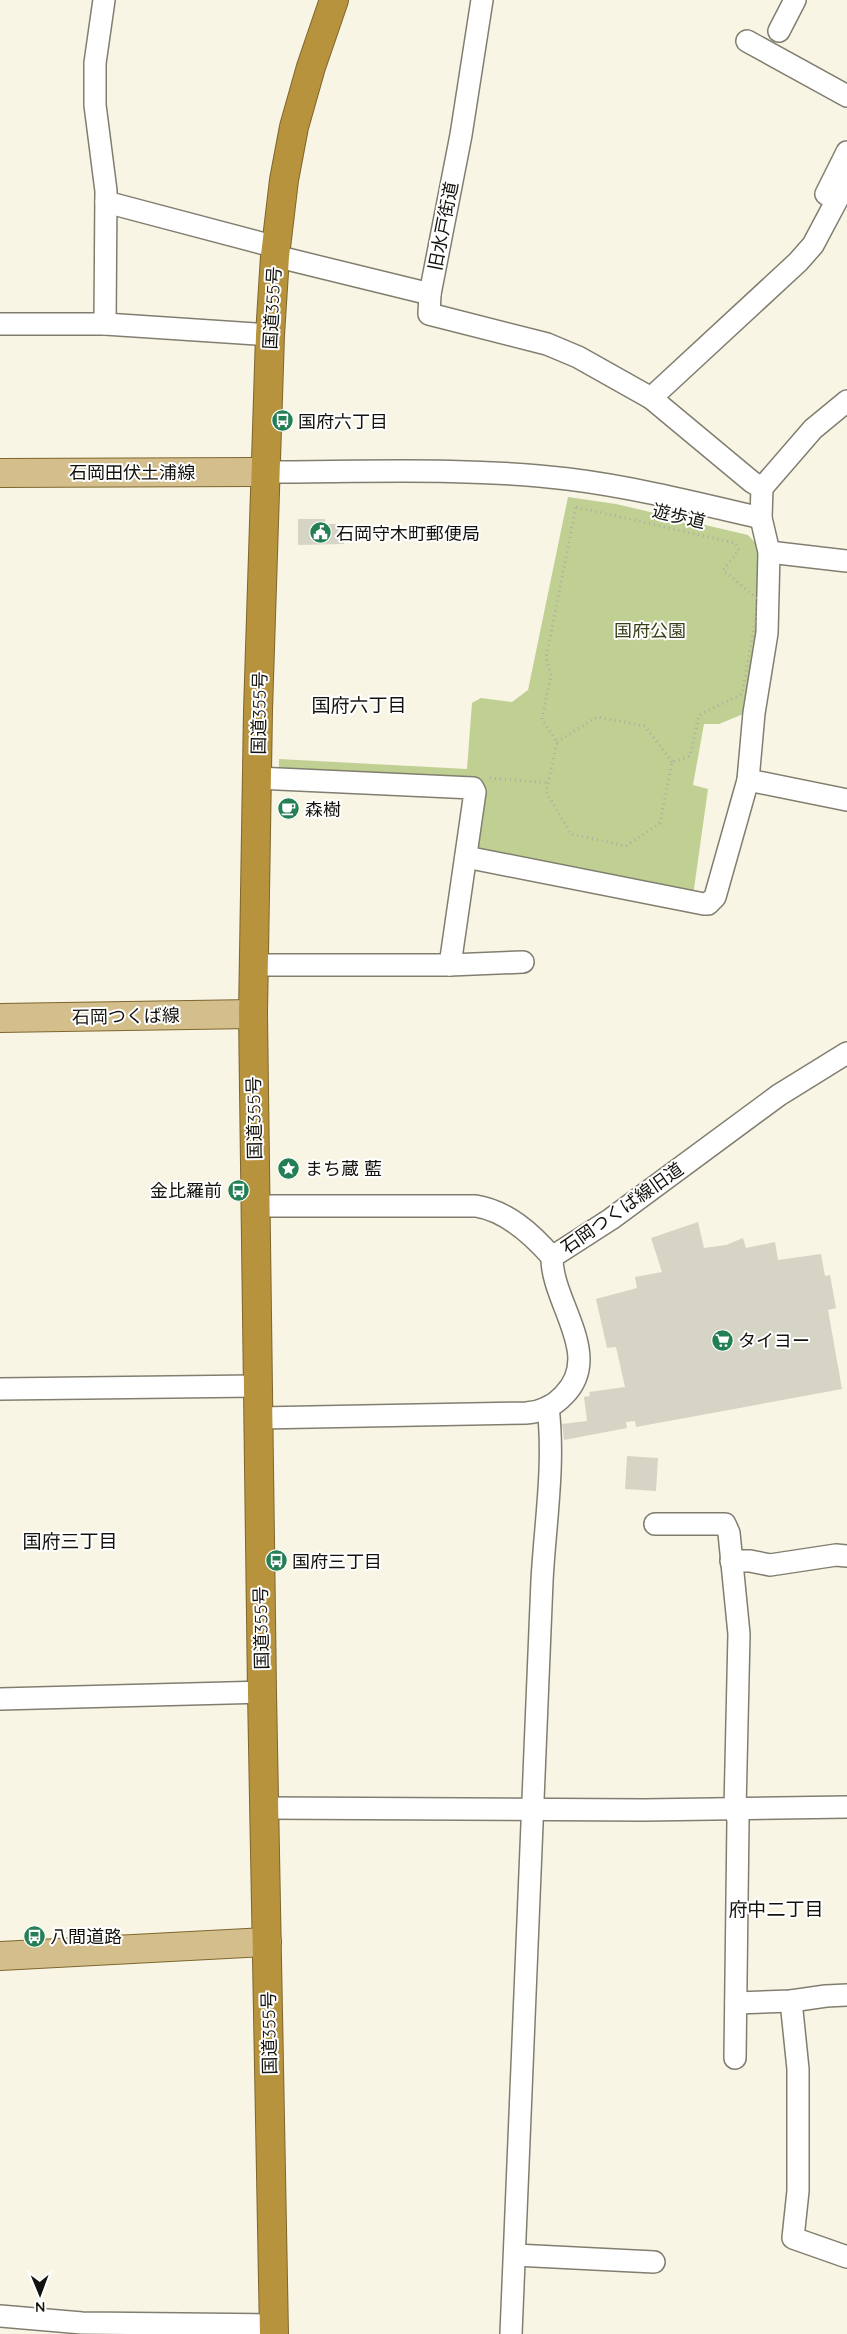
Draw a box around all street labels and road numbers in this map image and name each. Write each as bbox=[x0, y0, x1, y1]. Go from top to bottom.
street label: 旧水戸街道 bbox=[423, 180, 463, 272]
street label: 国道355号 bbox=[258, 266, 286, 350]
street label: 石岡田伏土浦線 bbox=[69, 461, 195, 484]
street label: 遊歩道 bbox=[650, 499, 708, 533]
street label: 国道355号 bbox=[247, 671, 271, 755]
street label: 石岡つくば線 bbox=[72, 1004, 180, 1028]
street label: 国道355号 bbox=[242, 1076, 266, 1160]
street label: 石岡つくば線旧道 bbox=[556, 1157, 688, 1259]
street label: 国道355号 bbox=[249, 1586, 273, 1670]
street label: 国道355号 bbox=[257, 1991, 281, 2075]

